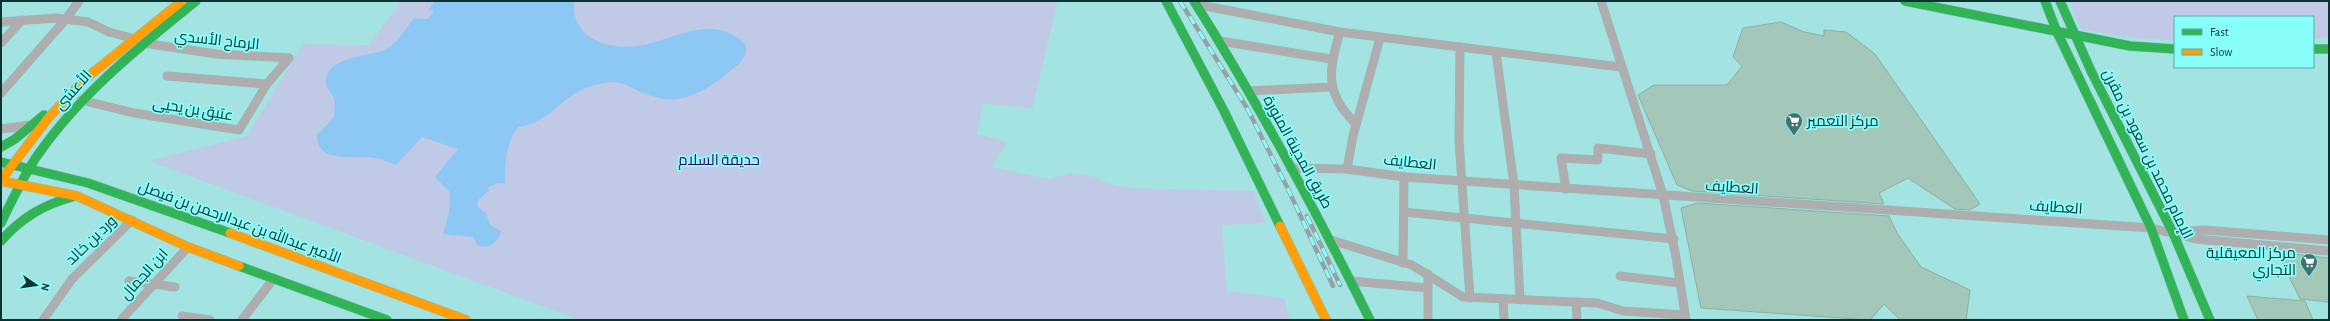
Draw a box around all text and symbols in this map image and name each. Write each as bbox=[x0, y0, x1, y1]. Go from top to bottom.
legend bbox=[2174, 16, 2314, 68]
text: Fast bbox=[2210, 26, 2229, 38]
street label: الرماح الأسدي bbox=[173, 29, 260, 56]
text: Slow bbox=[2210, 46, 2232, 58]
street label: الأعشى bbox=[51, 67, 96, 114]
street label: الإمام محمد بن سعود بن مقرن bbox=[2098, 67, 2195, 242]
street label: طريق المدينة المنورة bbox=[1259, 93, 1335, 212]
street label: عتيق بن يحيى bbox=[151, 96, 234, 125]
supermarket icon: مركز التعمير bbox=[1784, 111, 1804, 136]
place label: مركز التعمير bbox=[1806, 114, 1879, 130]
street label: العطايف bbox=[1383, 152, 1437, 173]
park label: حديقة السلام bbox=[678, 153, 760, 170]
street label: الأمير عبدالله بن عبدالرحمن بن فيصل bbox=[136, 176, 344, 268]
street label: العطايف bbox=[1705, 178, 1759, 197]
street label: العطايف bbox=[2029, 198, 2083, 217]
street label: ورد بن خالد bbox=[63, 213, 121, 269]
street label: ابن الجمال bbox=[118, 246, 172, 304]
place label: مركز المعيقلية التجاري bbox=[2206, 246, 2296, 282]
supermarket icon: مركز المعيقلية التجاري bbox=[2299, 252, 2319, 277]
north arrow bbox=[16, 265, 56, 305]
text: N bbox=[39, 282, 51, 292]

